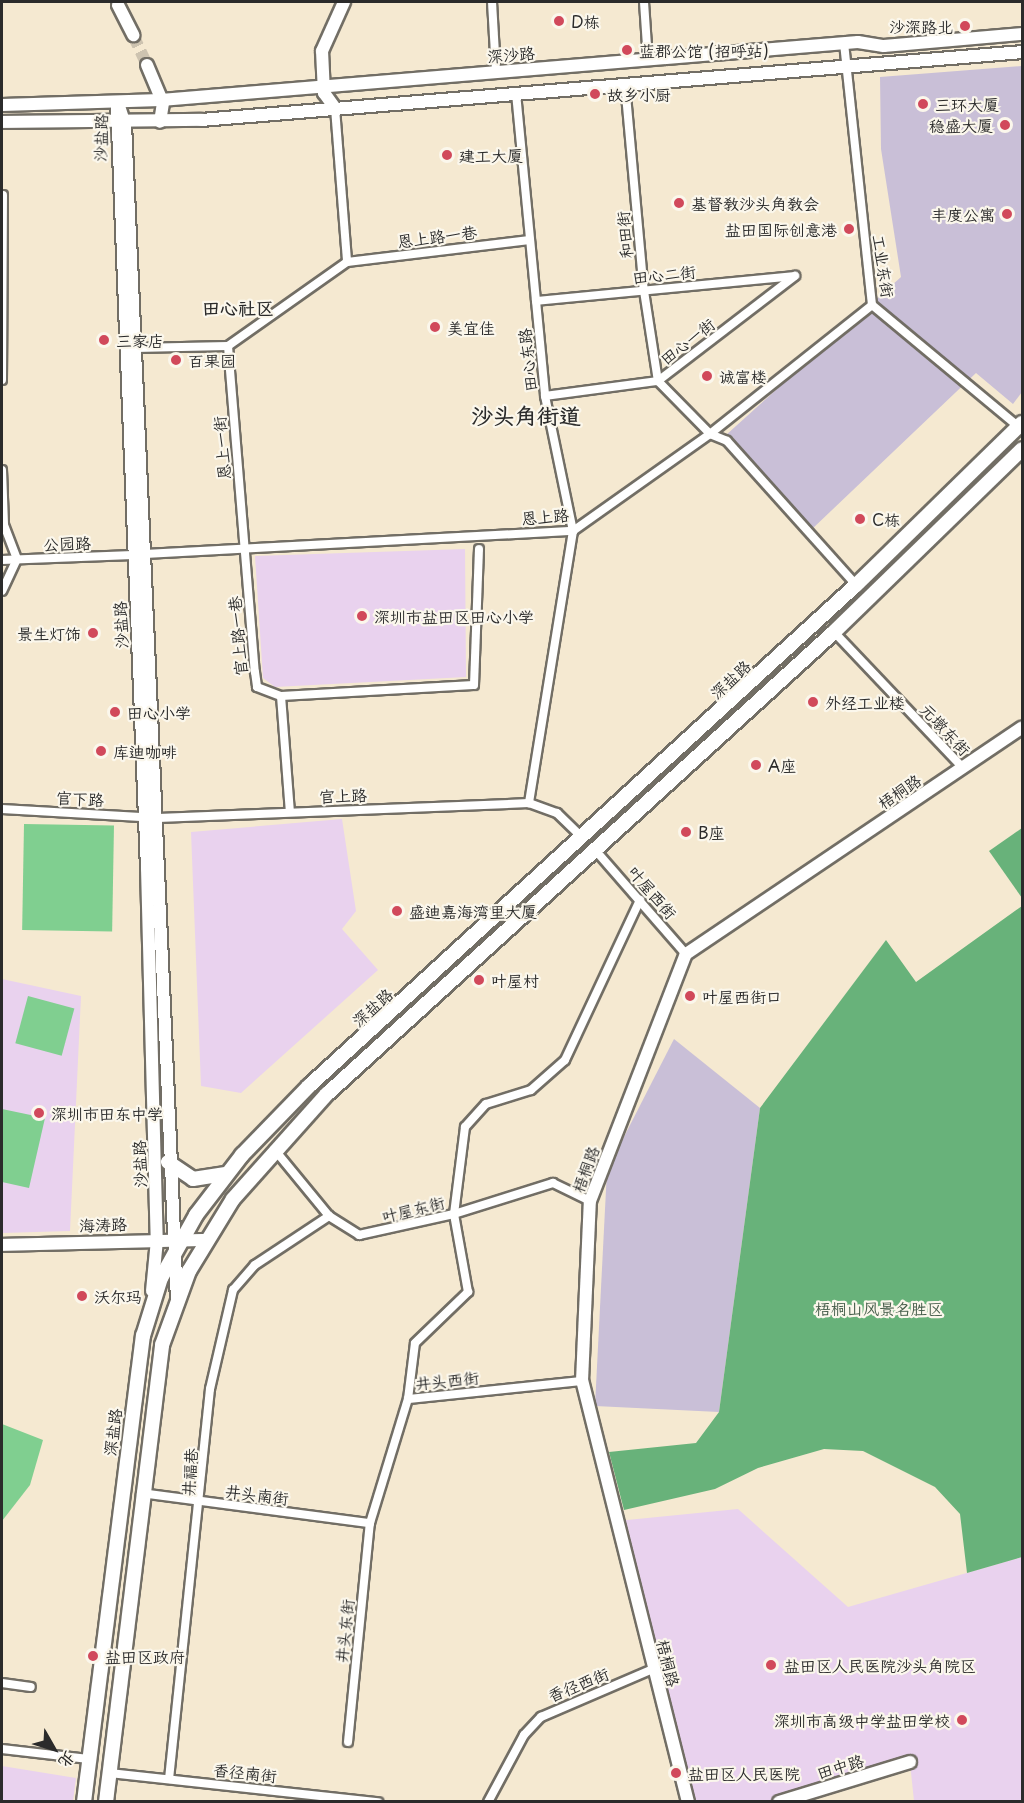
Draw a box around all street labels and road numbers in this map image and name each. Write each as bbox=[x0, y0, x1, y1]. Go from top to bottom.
street label: 深沙路 bbox=[486, 42, 536, 66]
street label: 沙盐路 bbox=[90, 114, 110, 162]
street label: 和田街 bbox=[612, 210, 636, 260]
street label: 恩上路一巷 bbox=[396, 222, 478, 250]
street label: 工业东街 bbox=[870, 233, 898, 299]
street label: 田心二街 bbox=[631, 261, 697, 287]
street label: 田心一街 bbox=[656, 314, 718, 368]
street label: 田心东路 bbox=[514, 327, 540, 393]
street label: 恩上一街 bbox=[209, 415, 233, 481]
street label: 恩上路 bbox=[520, 504, 570, 528]
street label: 公园路 bbox=[43, 533, 91, 553]
street label: 官上路一巷 bbox=[224, 595, 250, 677]
street label: 沙盐路 bbox=[109, 601, 131, 649]
street label: 深盐路 bbox=[706, 656, 754, 702]
street label: 元墩东街 bbox=[917, 699, 975, 759]
street label: 梧桐路 bbox=[874, 770, 924, 812]
street label: 官上路 bbox=[319, 785, 367, 805]
street label: 官下路 bbox=[56, 787, 104, 809]
street label: 叶屋西街 bbox=[625, 862, 681, 922]
street label: 深盐路 bbox=[348, 984, 396, 1030]
street label: 沙盐路 bbox=[129, 1140, 149, 1188]
street label: 梧桐路 bbox=[568, 1143, 602, 1195]
street label: 叶屋东街 bbox=[380, 1192, 446, 1226]
street label: 海涛路 bbox=[79, 1214, 127, 1234]
street label: 井头西街 bbox=[414, 1367, 480, 1393]
street label: 深盐路 bbox=[100, 1407, 124, 1457]
street label: 井福巷 bbox=[178, 1447, 200, 1497]
street label: 井头南街 bbox=[224, 1481, 290, 1507]
street label: 井头东街 bbox=[331, 1598, 357, 1664]
street label: 梧桐路 bbox=[654, 1637, 684, 1689]
street label: 香径西街 bbox=[545, 1663, 611, 1705]
street label: 田中路 bbox=[814, 1750, 866, 1782]
street label: 香径南街 bbox=[212, 1759, 278, 1785]

